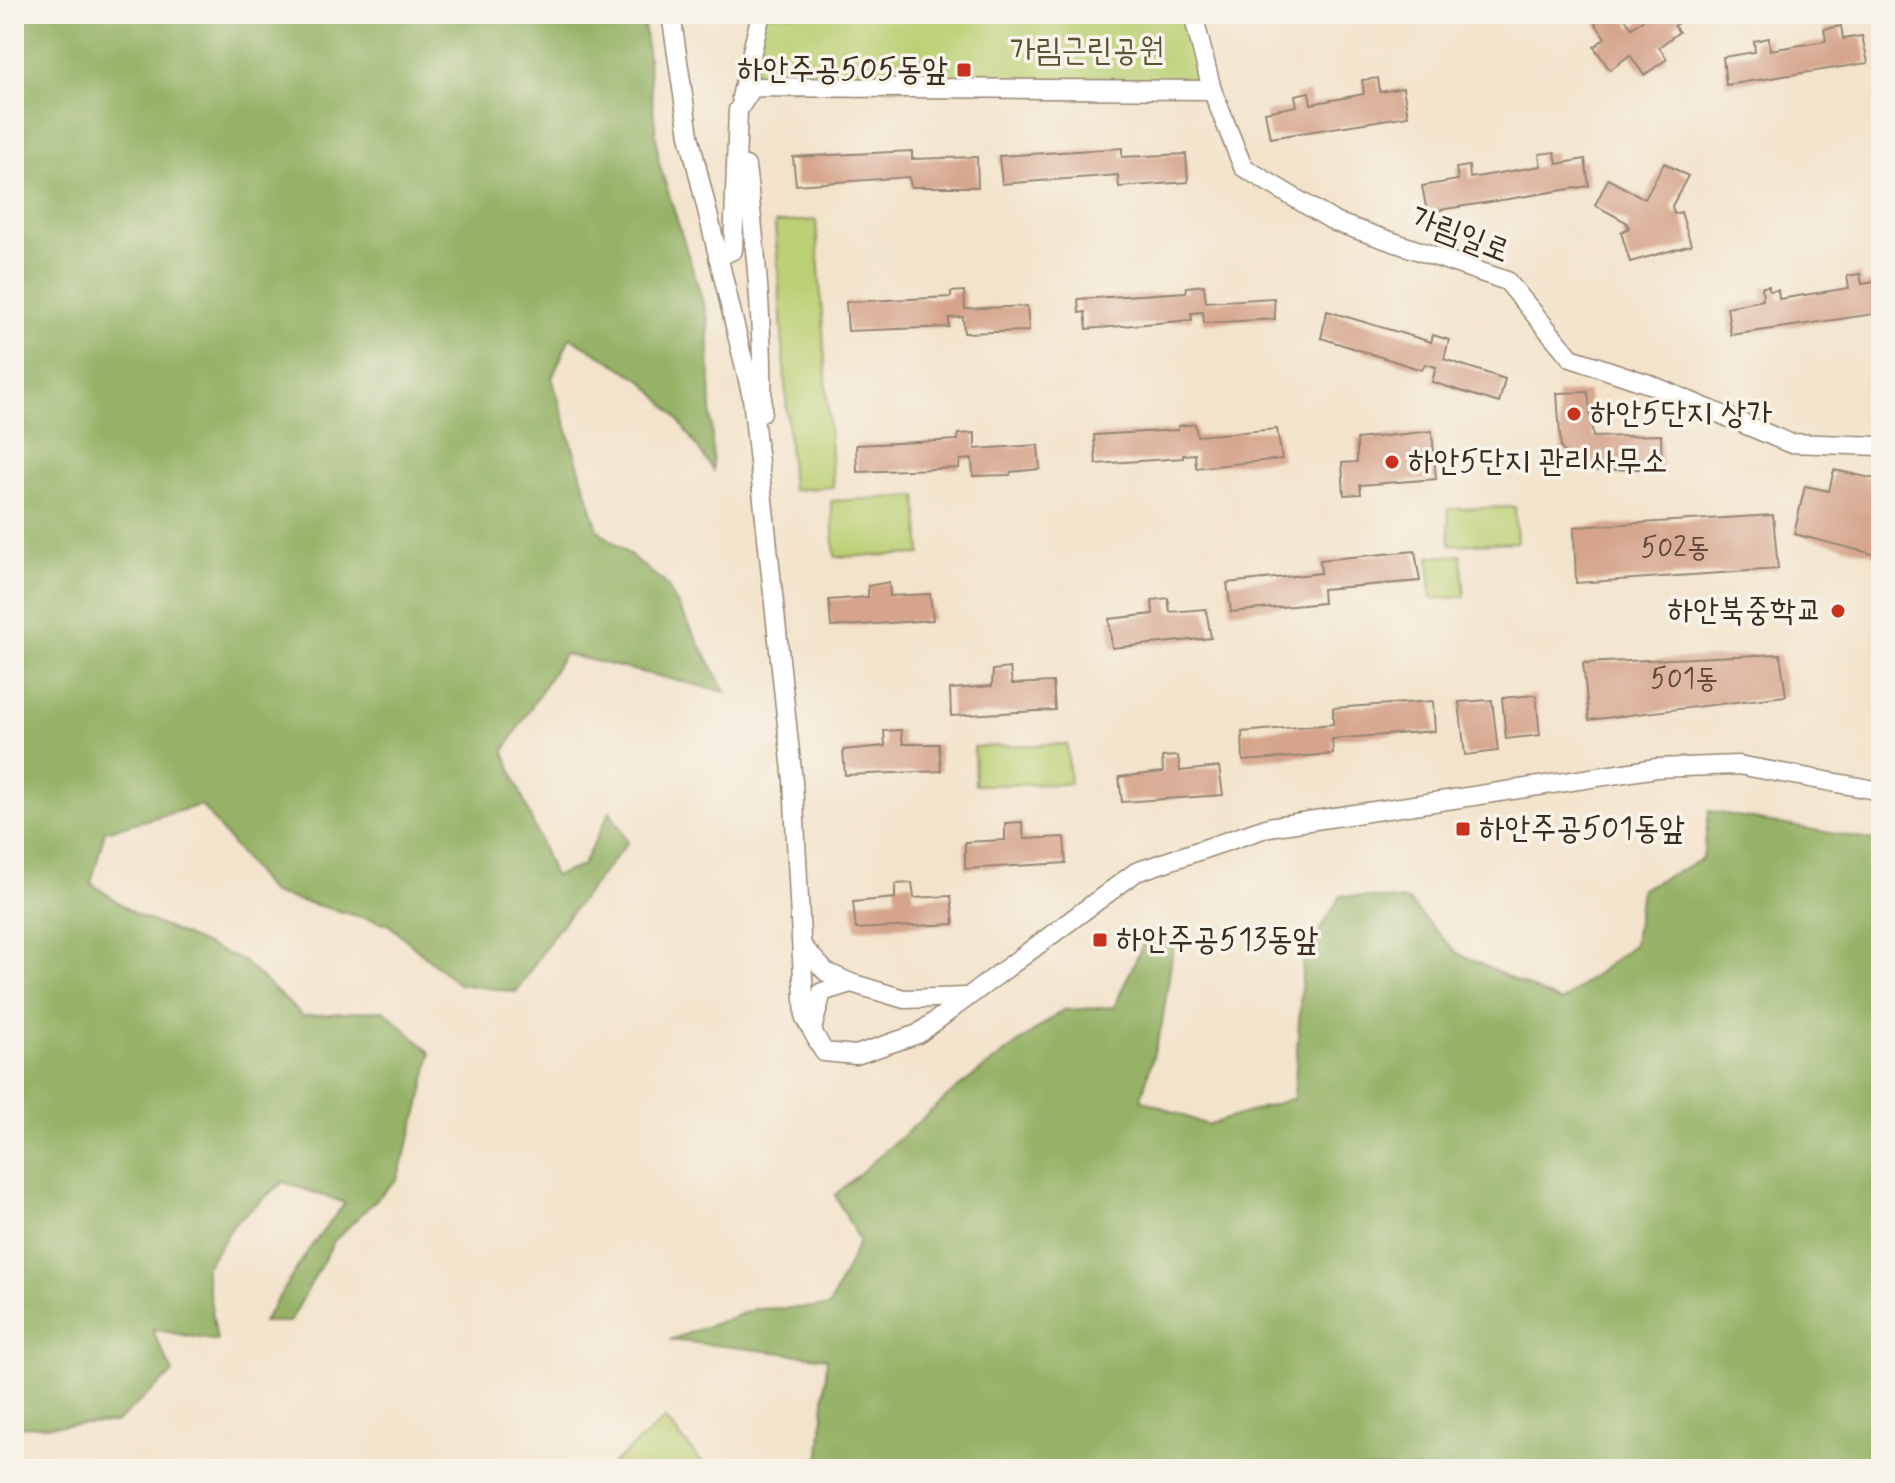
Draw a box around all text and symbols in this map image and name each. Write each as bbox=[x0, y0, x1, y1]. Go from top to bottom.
park label: 가림근린공원 bbox=[1010, 30, 1164, 72]
place label: 하안주공505동앞 bbox=[737, 49, 948, 91]
marker: 하안주공505동앞 bbox=[955, 61, 973, 79]
street label: 가림일로 bbox=[1404, 197, 1516, 273]
place label: 하안5단지 상가 bbox=[1590, 393, 1773, 435]
marker: 하안5단지 상가 bbox=[1565, 405, 1583, 423]
place label: 하안5단지 관리사무소 bbox=[1408, 441, 1668, 483]
marker: 하안5단지 관리사무소 bbox=[1383, 453, 1401, 471]
house number: 502동 bbox=[1641, 530, 1709, 567]
place label: 하안북중학교 bbox=[1668, 590, 1822, 632]
marker: 하안북중학교 bbox=[1829, 602, 1847, 620]
house number: 501동 bbox=[1650, 661, 1718, 698]
place label: 하안주공501동앞 bbox=[1479, 808, 1685, 850]
marker: 하안주공501동앞 bbox=[1454, 820, 1472, 838]
place label: 하안주공513동앞 bbox=[1116, 919, 1318, 961]
marker: 하안주공513동앞 bbox=[1091, 931, 1109, 949]

